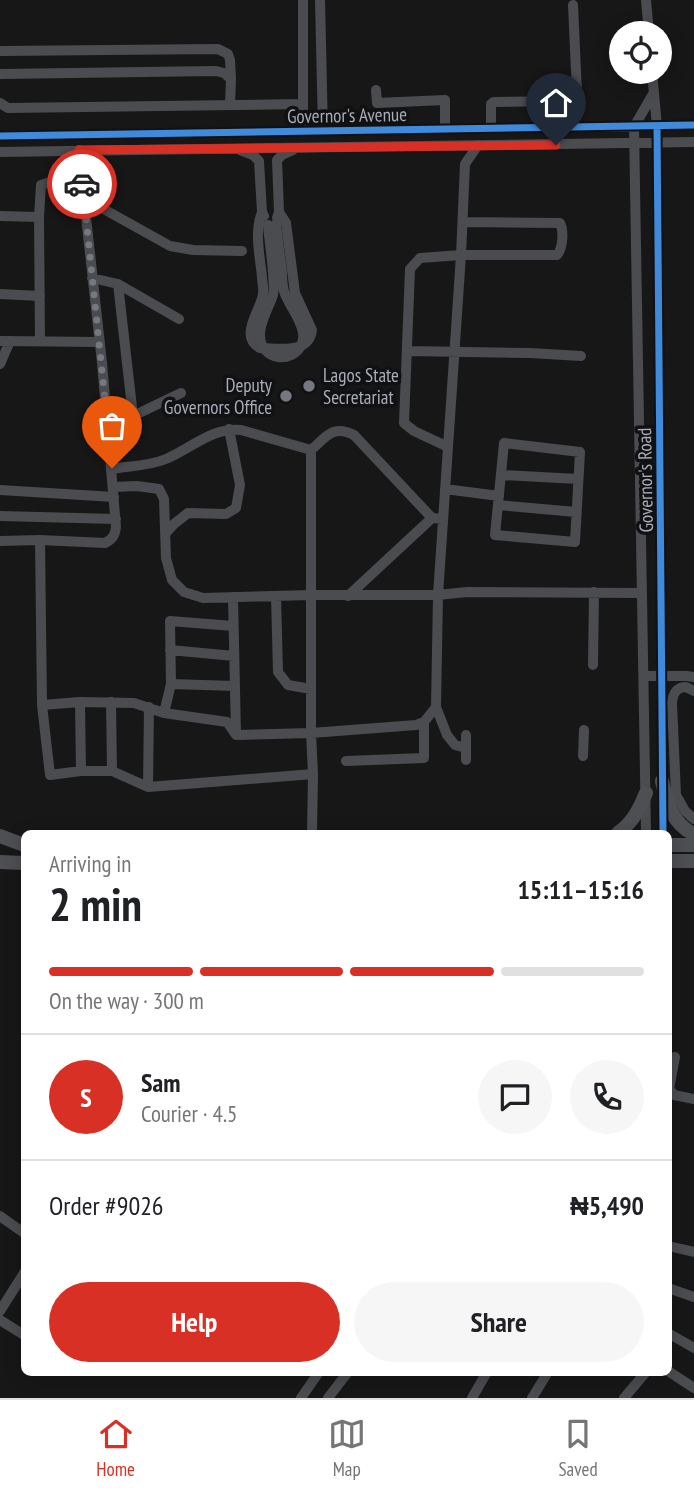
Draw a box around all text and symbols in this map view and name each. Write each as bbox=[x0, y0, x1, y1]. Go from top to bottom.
map controls bbox=[609, 21, 672, 84]
button: locate bbox=[609, 21, 672, 84]
pin bbox=[526, 73, 586, 145]
icon: home bbox=[537, 84, 575, 122]
street label: Governor's Avenue bbox=[287, 102, 407, 128]
courier bbox=[47, 149, 117, 219]
icon: car bbox=[63, 165, 101, 203]
place label: Lagos State Secretariat bbox=[323, 363, 399, 409]
place label: Deputy Governors Office bbox=[164, 373, 273, 419]
marker: Lagos State Secretariat bbox=[301, 378, 317, 394]
marker: Deputy Governors Office bbox=[278, 388, 294, 404]
pin bbox=[82, 396, 142, 468]
icon: bag bbox=[93, 407, 131, 445]
street label: Governor's Road bbox=[632, 427, 658, 533]
text: Arriving in bbox=[49, 849, 131, 878]
text: 15:11–15:16 bbox=[517, 873, 644, 906]
text: 2 min bbox=[49, 874, 142, 934]
text: On the way · 300 m bbox=[49, 986, 204, 1015]
button: chat bbox=[478, 1060, 552, 1134]
button: phone bbox=[570, 1060, 644, 1134]
text: Sam bbox=[141, 1066, 180, 1099]
text: S bbox=[80, 1081, 92, 1114]
text: Courier · 4.5 bbox=[141, 1099, 237, 1128]
text: Order #9026 bbox=[49, 1189, 164, 1222]
text: ₦5,490 bbox=[570, 1189, 644, 1222]
button: Help bbox=[49, 1282, 340, 1362]
button: Share bbox=[354, 1282, 644, 1362]
tab: Home bbox=[96, 1415, 135, 1481]
tab: Map bbox=[328, 1415, 366, 1481]
tab: Saved bbox=[558, 1415, 598, 1481]

